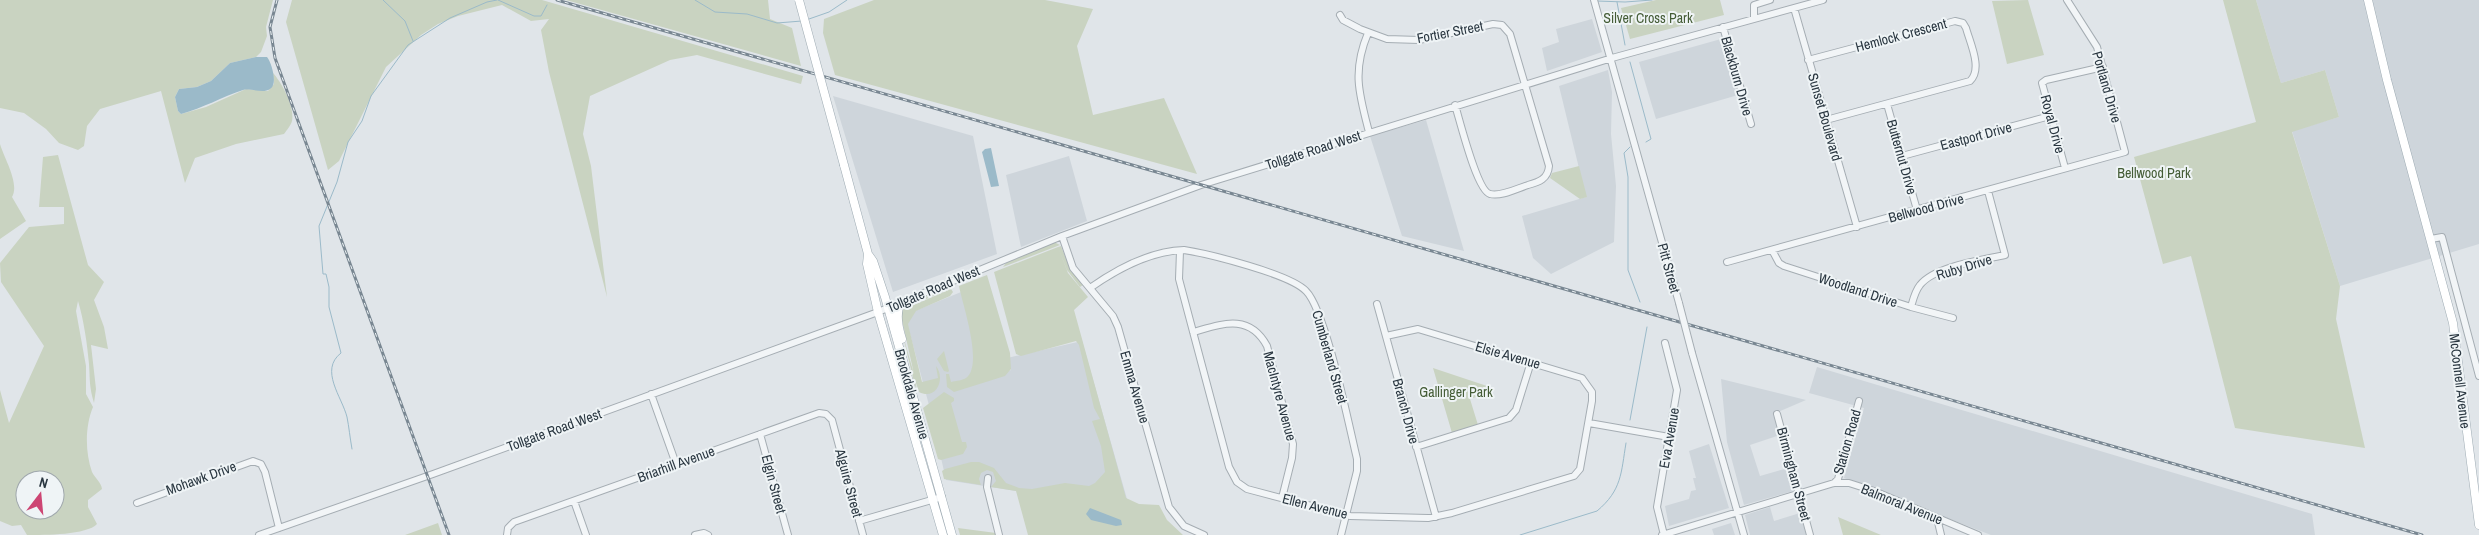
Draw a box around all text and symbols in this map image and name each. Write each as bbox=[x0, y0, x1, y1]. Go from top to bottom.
park label: Silver Cross Park bbox=[1603, 9, 1693, 27]
street label: Hemlock Crescent bbox=[1853, 14, 1949, 56]
street label: Fortier Street bbox=[1415, 17, 1485, 47]
street label: Blackburn Drive bbox=[1717, 34, 1757, 118]
street label: Portland Drive bbox=[2088, 49, 2126, 125]
street label: Sunset Boulevard bbox=[1804, 71, 1846, 163]
street label: Royal Drive bbox=[2037, 93, 2069, 155]
street label: Butternut Drive bbox=[1883, 117, 1921, 197]
street label: Eastport Drive bbox=[1938, 118, 2014, 154]
street label: Tollgate Road West bbox=[1263, 126, 1363, 174]
park label: Bellwood Park bbox=[2117, 164, 2191, 182]
street label: Bellwood Drive bbox=[1886, 189, 1966, 227]
street label: Pitt Street bbox=[1654, 241, 1684, 295]
street label: Ruby Drive bbox=[1934, 250, 1994, 284]
street label: Tollgate Road West bbox=[884, 261, 982, 317]
street label: Woodland Drive bbox=[1816, 269, 1900, 311]
street label: Cumberland Street bbox=[1308, 308, 1352, 406]
street label: McConnell Avenue bbox=[2445, 332, 2475, 430]
street label: Elsie Avenue bbox=[1473, 337, 1543, 373]
street label: Brookdale Avenue bbox=[891, 347, 933, 441]
street label: Emma Avenue bbox=[1116, 349, 1154, 425]
street label: MacIntyre Avenue bbox=[1259, 349, 1301, 443]
street label: Branch Drive bbox=[1389, 376, 1423, 446]
park label: Gallinger Park bbox=[1419, 383, 1493, 401]
street label: Tollgate Road West bbox=[504, 405, 604, 455]
street label: Eva Avenue bbox=[1655, 406, 1683, 470]
street label: Station Road bbox=[1829, 407, 1865, 477]
street label: Birmingham Street bbox=[1773, 425, 1815, 523]
street label: Briarhill Avenue bbox=[635, 442, 717, 486]
street label: Alguire Street bbox=[831, 446, 867, 519]
street label: Elgin Street bbox=[758, 453, 790, 515]
street label: Mohawk Drive bbox=[163, 457, 239, 499]
north arrow bbox=[15, 470, 65, 520]
text: N bbox=[37, 473, 50, 492]
street label: Balmoral Avenue bbox=[1858, 479, 1946, 529]
street label: Ellen Avenue bbox=[1280, 489, 1350, 523]

